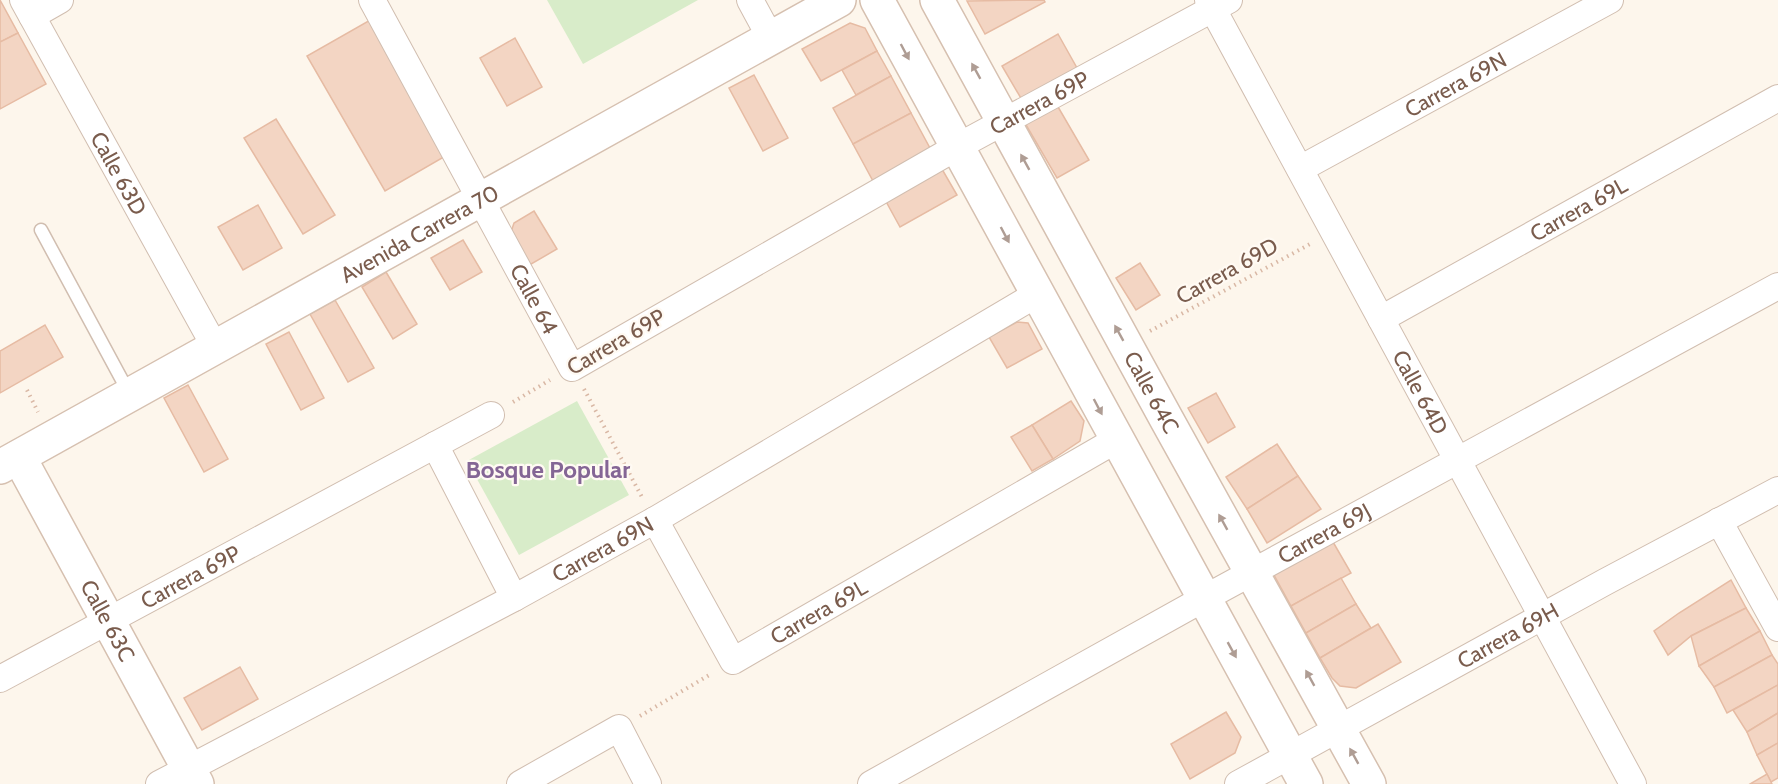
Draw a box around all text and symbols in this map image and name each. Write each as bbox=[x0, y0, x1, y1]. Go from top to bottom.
one-way arrow bbox=[900, 43, 910, 60]
street label: Carrera 69N bbox=[1400, 46, 1511, 123]
one-way arrow bbox=[971, 62, 981, 79]
street label: Carrera 69P bbox=[985, 65, 1094, 140]
street label: Calle 63D bbox=[85, 127, 153, 220]
one-way arrow bbox=[1020, 153, 1030, 170]
street label: Carrera 69L bbox=[1525, 171, 1632, 247]
street label: Avenida Carrera 70 bbox=[336, 179, 503, 288]
one-way arrow bbox=[1000, 227, 1010, 244]
street label: Carrera 69D bbox=[1171, 232, 1283, 310]
street label: Calle 64 bbox=[504, 259, 564, 339]
street label: Carrera 69P bbox=[562, 303, 670, 381]
one-way arrow bbox=[1114, 324, 1124, 341]
street label: Calle 64D bbox=[1387, 345, 1454, 439]
street label: Calle 64C bbox=[1118, 346, 1185, 438]
one-way arrow bbox=[1093, 399, 1103, 416]
district label: Bosque Popular bbox=[466, 455, 630, 484]
street label: Carrera 69J bbox=[1273, 497, 1375, 569]
street label: Carrera 69N bbox=[547, 510, 658, 588]
one-way arrow bbox=[1218, 513, 1228, 530]
street label: Carrera 69P bbox=[136, 539, 245, 614]
street label: Carrera 69L bbox=[765, 573, 872, 650]
street label: Calle 63C bbox=[75, 575, 141, 666]
street label: Carrera 69H bbox=[1452, 597, 1563, 674]
one-way arrow bbox=[1227, 642, 1237, 659]
one-way arrow bbox=[1305, 669, 1315, 686]
one-way arrow bbox=[1349, 747, 1359, 764]

